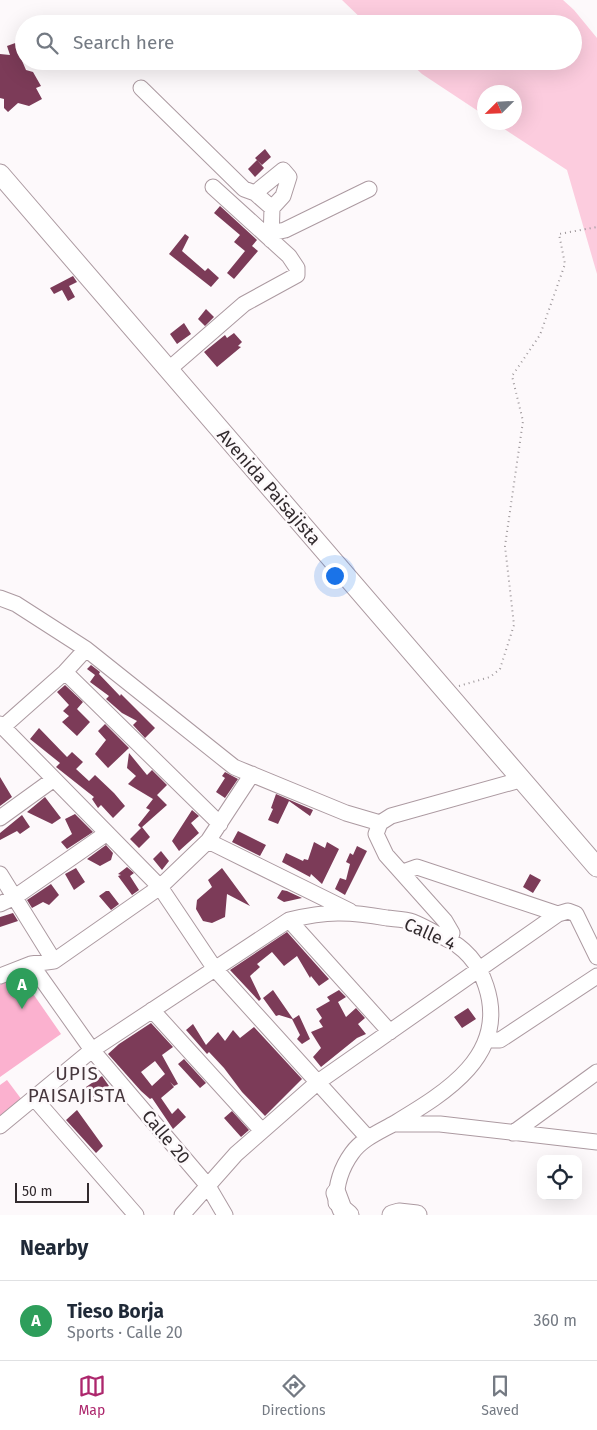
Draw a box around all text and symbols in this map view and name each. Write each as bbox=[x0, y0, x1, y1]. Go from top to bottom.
search box bbox=[15, 15, 582, 70]
icon: search bbox=[33, 29, 61, 57]
text: Search here bbox=[73, 31, 174, 54]
north arrow bbox=[477, 85, 522, 130]
street label: Avenida Paisajista bbox=[213, 424, 325, 550]
your location bbox=[322, 563, 348, 589]
street label: Calle 4 bbox=[401, 913, 460, 955]
pin: A bbox=[6, 968, 38, 1009]
district label: UPIS PAISAJISTA bbox=[28, 1062, 126, 1107]
street label: Calle 20 bbox=[137, 1106, 195, 1168]
map controls bbox=[537, 1155, 582, 1200]
button: locate bbox=[537, 1155, 582, 1200]
scale bar bbox=[15, 1180, 89, 1203]
text: 50 m bbox=[22, 1183, 53, 1200]
text: Nearby bbox=[20, 1235, 88, 1261]
text: Tieso Borja bbox=[67, 1300, 164, 1323]
text: A bbox=[31, 1311, 41, 1330]
text: 360 m bbox=[534, 1311, 577, 1330]
text: Sports · Calle 20 bbox=[67, 1323, 183, 1342]
tab: Map bbox=[78, 1372, 106, 1419]
tab: Directions bbox=[261, 1372, 326, 1419]
tab: Saved bbox=[481, 1372, 519, 1419]

